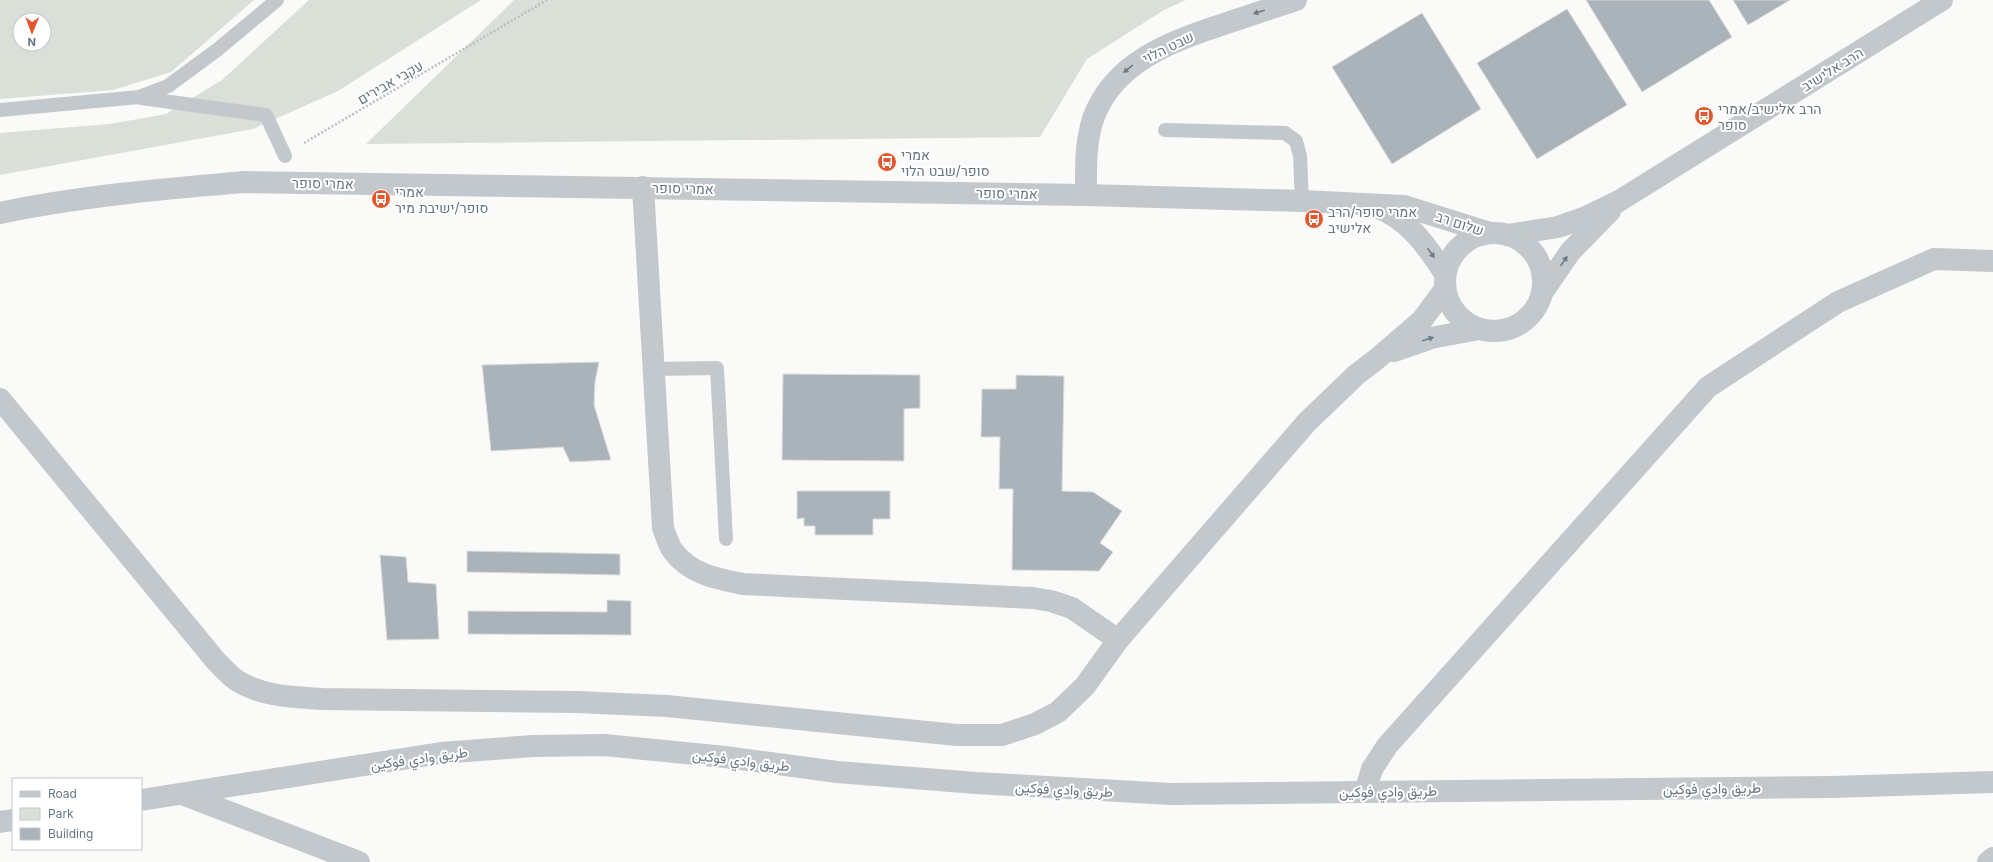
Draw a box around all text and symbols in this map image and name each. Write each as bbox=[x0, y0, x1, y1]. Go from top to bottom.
one-way arrow bbox=[1253, 9, 1265, 15]
north arrow bbox=[12, 12, 52, 52]
street label: שבט הלוי bbox=[1140, 27, 1196, 67]
text: N bbox=[28, 35, 36, 49]
street label: הרב אלישיב bbox=[1798, 43, 1866, 95]
street label: עקבי אבירים bbox=[354, 56, 426, 108]
one-way arrow bbox=[1123, 65, 1134, 74]
place label: הרב אלישיב/אמרי סופר bbox=[1718, 100, 1822, 133]
bus stop icon: הרב אלישיב/אמרי סופר bbox=[1693, 105, 1715, 127]
place label: אמרי סופר/שבט הלוי bbox=[901, 146, 990, 179]
bus stop icon: אמרי סופר/שבט הלוי bbox=[876, 151, 898, 173]
street label: אמרי סופר bbox=[292, 174, 354, 192]
street label: אמרי סופר bbox=[652, 179, 714, 197]
place label: אמרי סופר/ישיבת מיר bbox=[395, 183, 488, 216]
street label: אמרי סופר bbox=[976, 184, 1038, 202]
bus stop icon: אמרי סופר/ישיבת מיר bbox=[370, 188, 392, 210]
place label: אמרי סופר/הרב אלישיב bbox=[1328, 203, 1417, 236]
street label: שלום רב bbox=[1434, 207, 1486, 239]
bus stop icon: אמרי סופר/הרב אלישיב bbox=[1303, 208, 1325, 230]
one-way arrow bbox=[1427, 247, 1435, 258]
one-way arrow bbox=[1560, 256, 1568, 266]
one-way arrow bbox=[1422, 336, 1434, 342]
street label: طريق وادي فوکين bbox=[369, 743, 469, 777]
street label: طريق وادي فوکين bbox=[691, 746, 791, 778]
legend bbox=[12, 778, 142, 850]
street label: طريق وادي فوکين bbox=[1014, 778, 1113, 804]
street label: طريق وادي فوکين bbox=[1663, 779, 1761, 801]
street label: طريق وادي فوکين bbox=[1339, 782, 1437, 804]
text: Road bbox=[48, 786, 77, 801]
text: Park bbox=[48, 806, 74, 821]
text: Building bbox=[48, 826, 93, 841]

